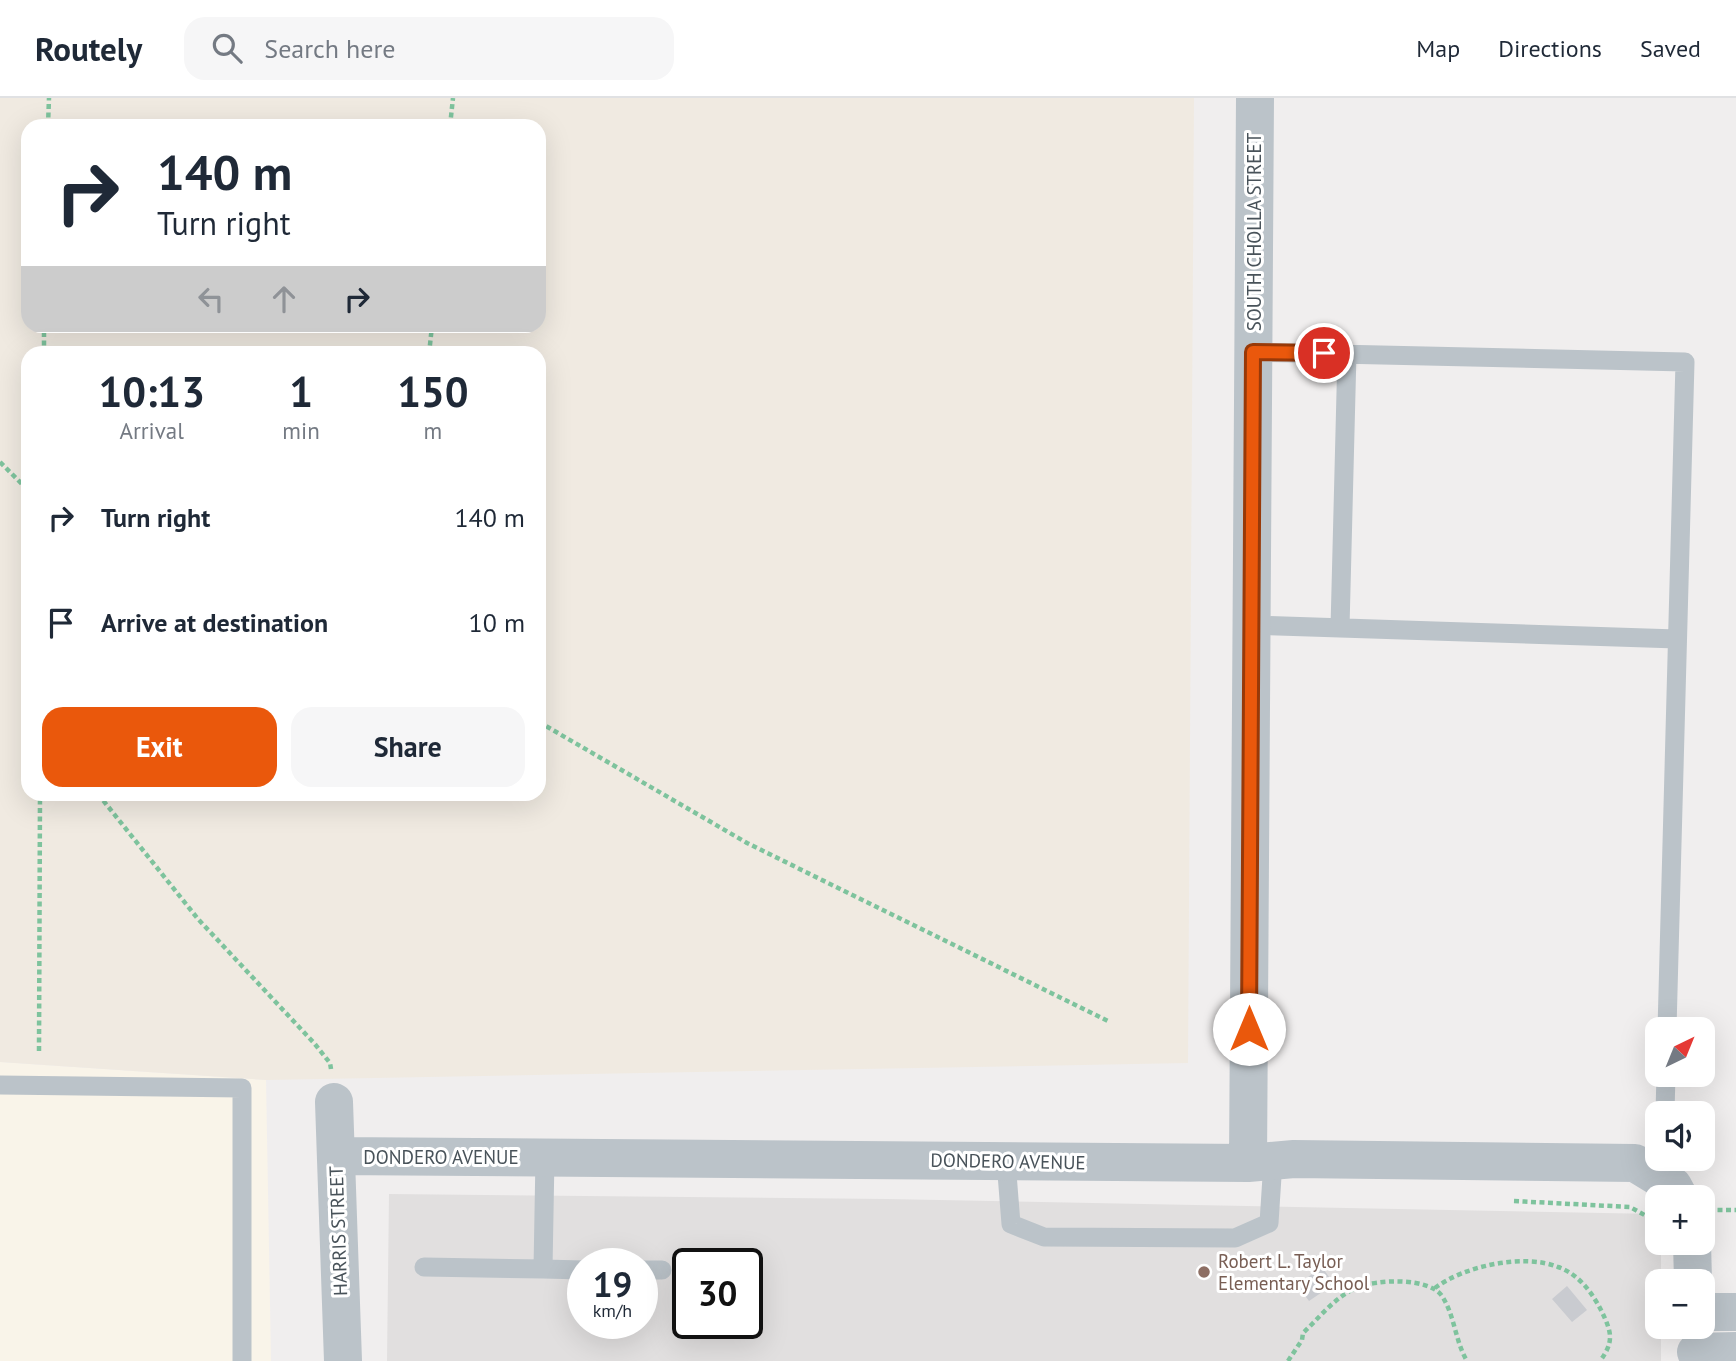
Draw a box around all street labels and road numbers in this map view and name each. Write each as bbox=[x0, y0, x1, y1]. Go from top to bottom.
street label: SOUTH CHOLLA STREET bbox=[1242, 132, 1266, 331]
street label: DONDERO AVENUE bbox=[363, 1145, 519, 1169]
street label: DONDERO AVENUE bbox=[930, 1148, 1086, 1174]
street label: HARRIS STREET bbox=[324, 1165, 352, 1296]

